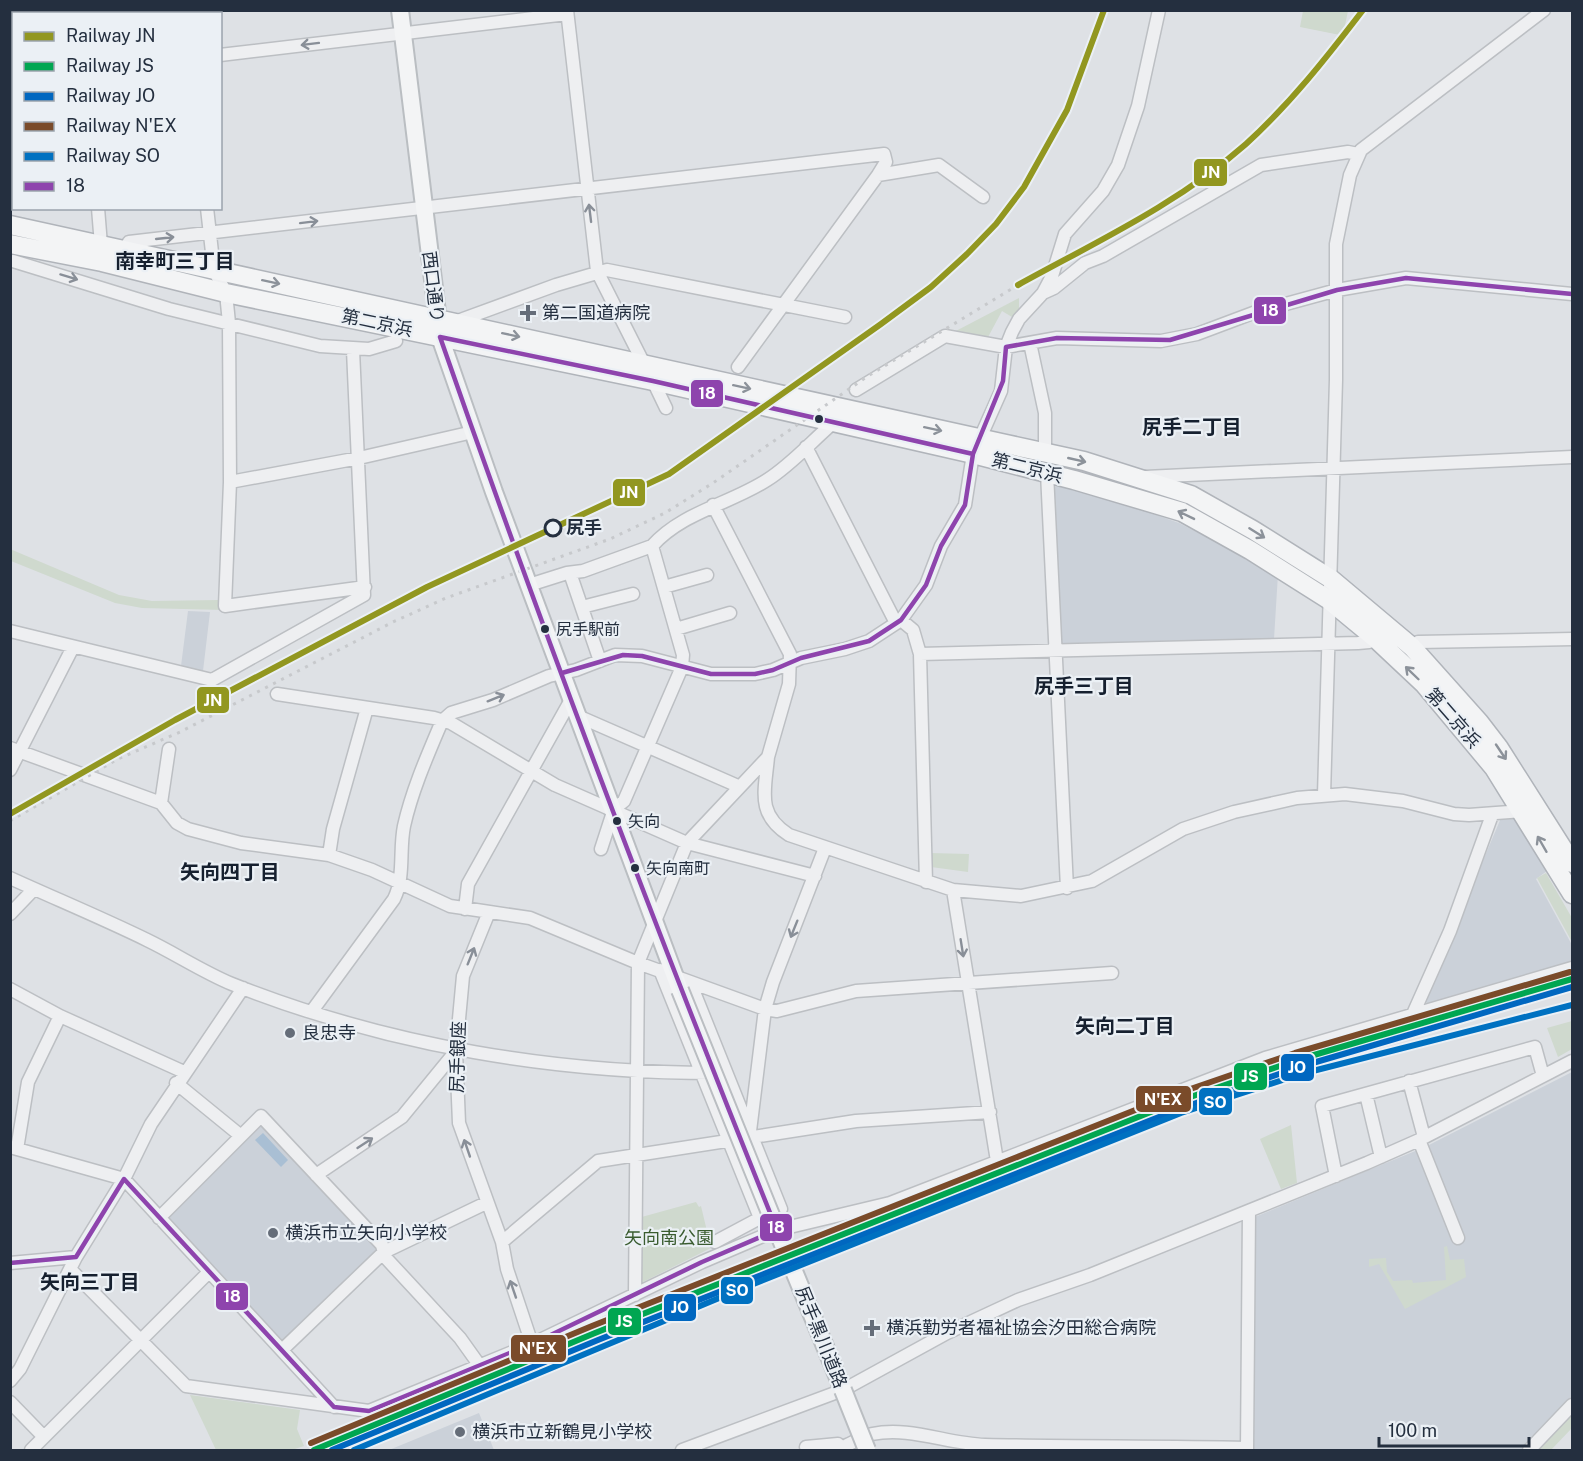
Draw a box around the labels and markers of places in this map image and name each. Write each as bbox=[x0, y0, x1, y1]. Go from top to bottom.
place label: 第二国道病院 bbox=[542, 302, 650, 323]
marker: 第二国道病院 bbox=[519, 304, 537, 322]
unlabelled marker bbox=[813, 413, 825, 425]
place label: 尻手 bbox=[566, 517, 602, 538]
marker: 尻手 bbox=[544, 519, 562, 537]
place label: 尻手駅前 bbox=[556, 620, 620, 639]
marker: 尻手駅前 bbox=[539, 623, 551, 635]
place label: 矢向 bbox=[628, 812, 660, 831]
marker: 矢向 bbox=[611, 815, 623, 827]
place label: 矢向南町 bbox=[646, 859, 710, 878]
marker: 矢向南町 bbox=[629, 862, 641, 874]
place label: 良忠寺 bbox=[302, 1022, 356, 1043]
marker: 良忠寺 bbox=[283, 1026, 297, 1040]
place label: 横浜市立矢向小学校 bbox=[285, 1222, 447, 1243]
marker: 横浜市立矢向小学校 bbox=[266, 1226, 280, 1240]
place label: 横浜勤労者福祉協会汐田総合病院 bbox=[886, 1317, 1156, 1338]
marker: 横浜勤労者福祉協会汐田総合病院 bbox=[863, 1319, 881, 1337]
place label: 横浜市立新鶴見小学校 bbox=[472, 1421, 652, 1442]
marker: 横浜市立新鶴見小学校 bbox=[453, 1425, 467, 1439]

